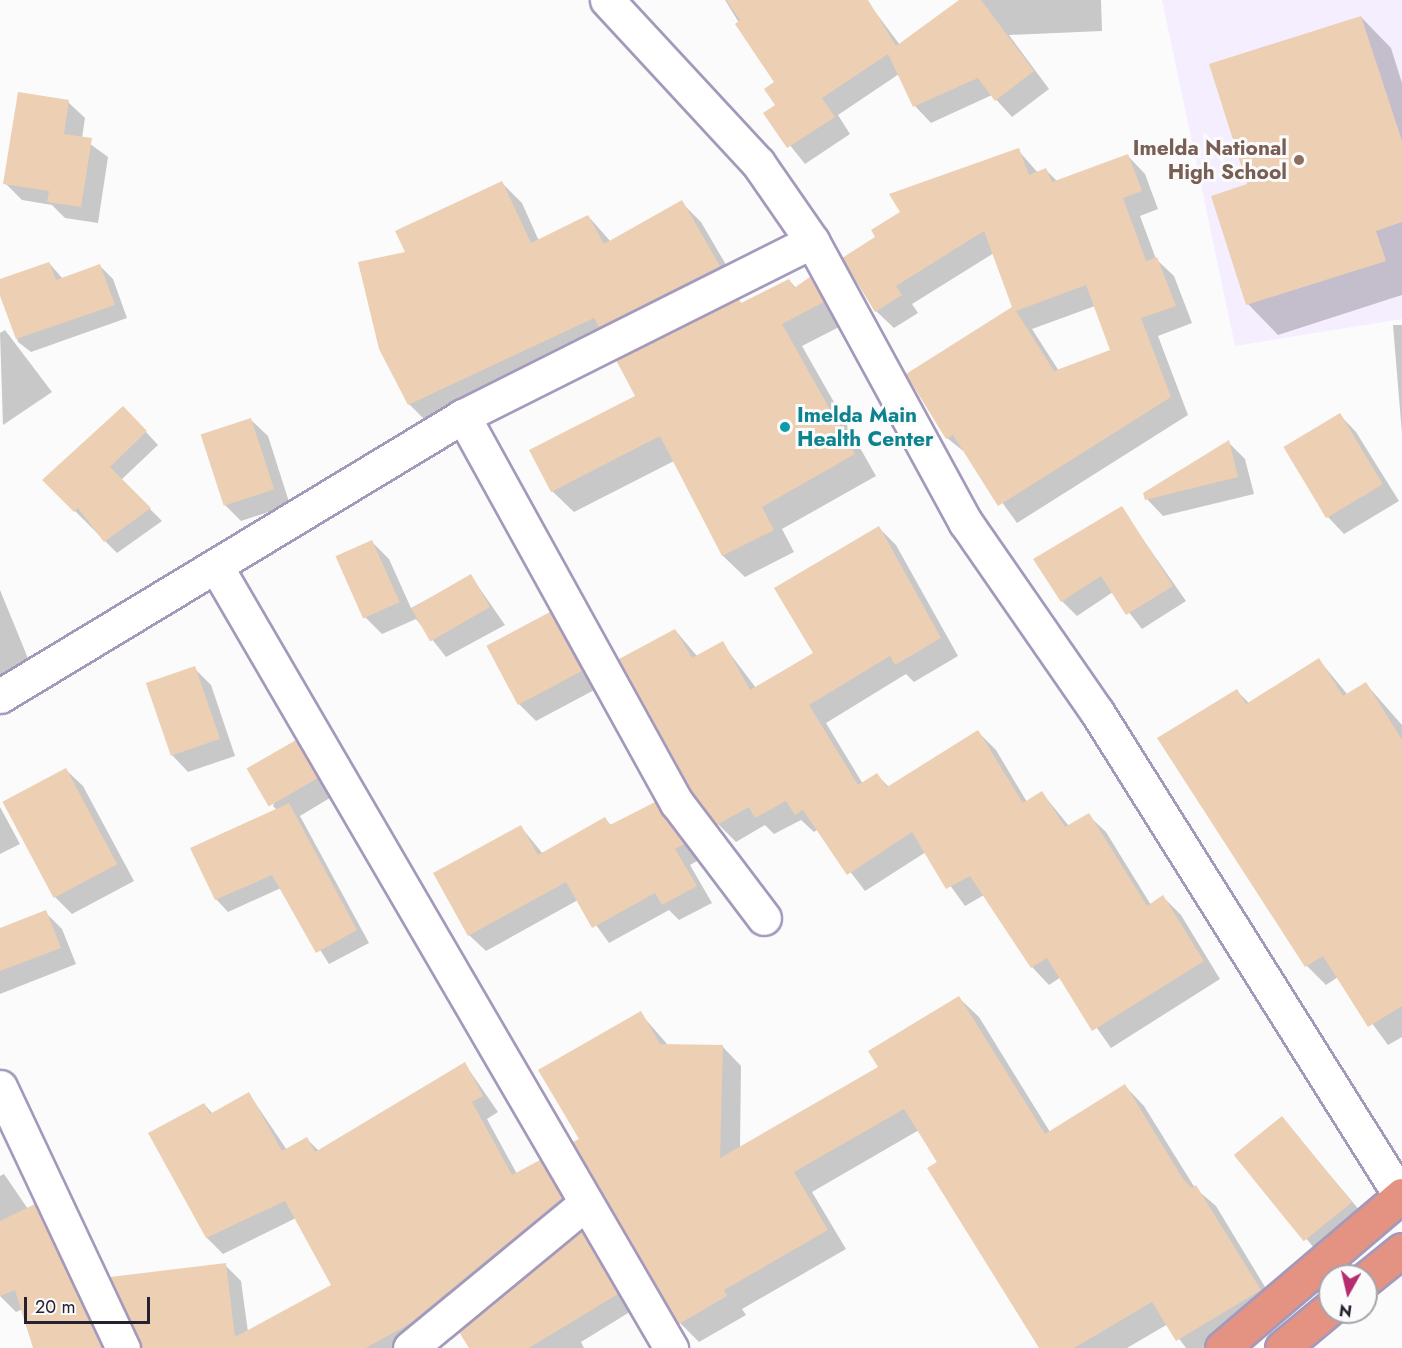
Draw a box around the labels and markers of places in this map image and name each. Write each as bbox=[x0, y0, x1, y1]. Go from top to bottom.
place label: Imelda National High School bbox=[1133, 135, 1287, 185]
marker: Imelda National High School bbox=[1292, 153, 1306, 167]
place label: Imelda Main Health Center bbox=[797, 402, 934, 452]
marker: Imelda Main Health Center bbox=[778, 420, 792, 434]

